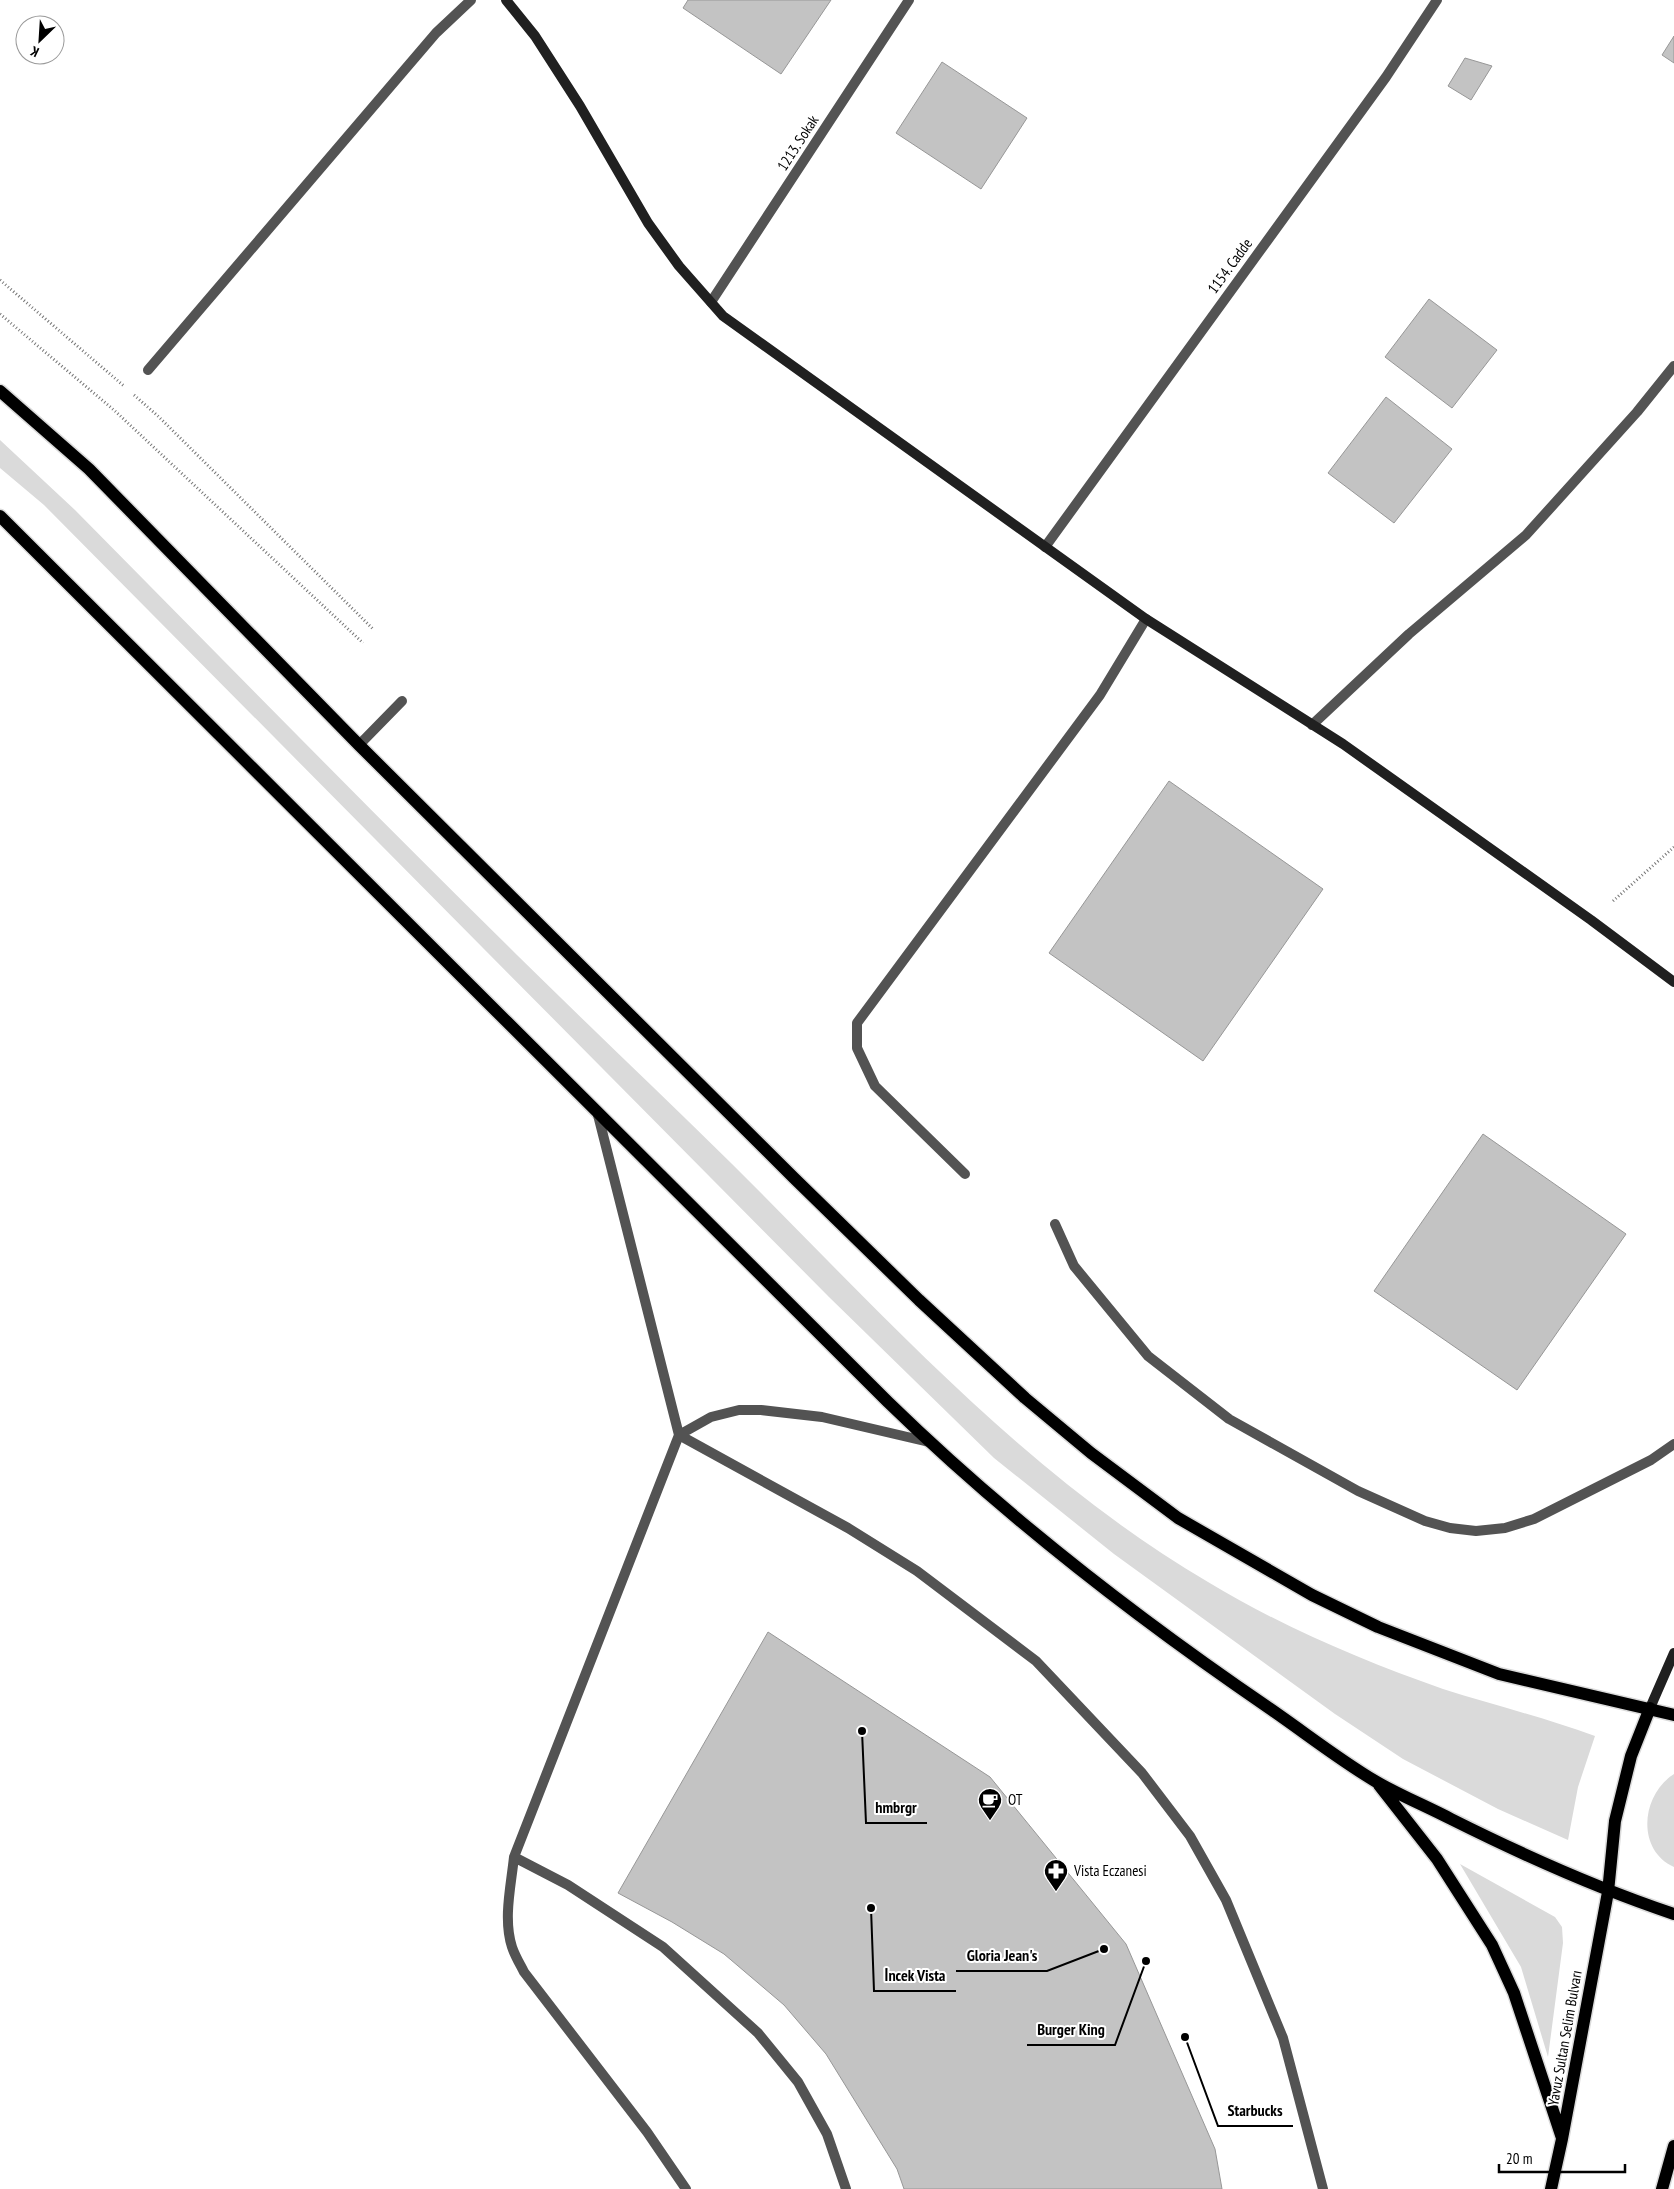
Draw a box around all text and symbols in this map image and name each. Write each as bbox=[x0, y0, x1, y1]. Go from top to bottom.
north arrow bbox=[15, 15, 65, 65]
text: K bbox=[27, 42, 42, 61]
street label: 1213. Sokak bbox=[773, 111, 823, 174]
street label: 1154. Cadde bbox=[1203, 234, 1256, 297]
cafe icon: OT bbox=[977, 1787, 1003, 1821]
place label: OT bbox=[1008, 1790, 1023, 1809]
callout: hmbrgr bbox=[866, 1792, 927, 1823]
text: hmbrgr bbox=[875, 1797, 917, 1817]
pharmacy icon: Vista Eczanesi bbox=[1043, 1858, 1069, 1892]
place label: Vista Eczanesi bbox=[1073, 1861, 1147, 1880]
callout: Gloria Jean's bbox=[956, 1940, 1047, 1971]
text: Gloria Jean's bbox=[967, 1945, 1038, 1965]
callout: İncek Vista bbox=[874, 1960, 956, 1991]
text: İncek Vista bbox=[885, 1965, 946, 1985]
street label: Yavuz Sultan Selim Bulvarı bbox=[1543, 1969, 1586, 2107]
callout: Burger King bbox=[1027, 2014, 1115, 2045]
text: Burger King bbox=[1037, 2019, 1105, 2039]
callout: Starbucks bbox=[1218, 2095, 1293, 2126]
text: Starbucks bbox=[1228, 2100, 1283, 2120]
scale bar bbox=[1499, 2142, 1625, 2174]
text: 20 m bbox=[1506, 2149, 1532, 2168]

